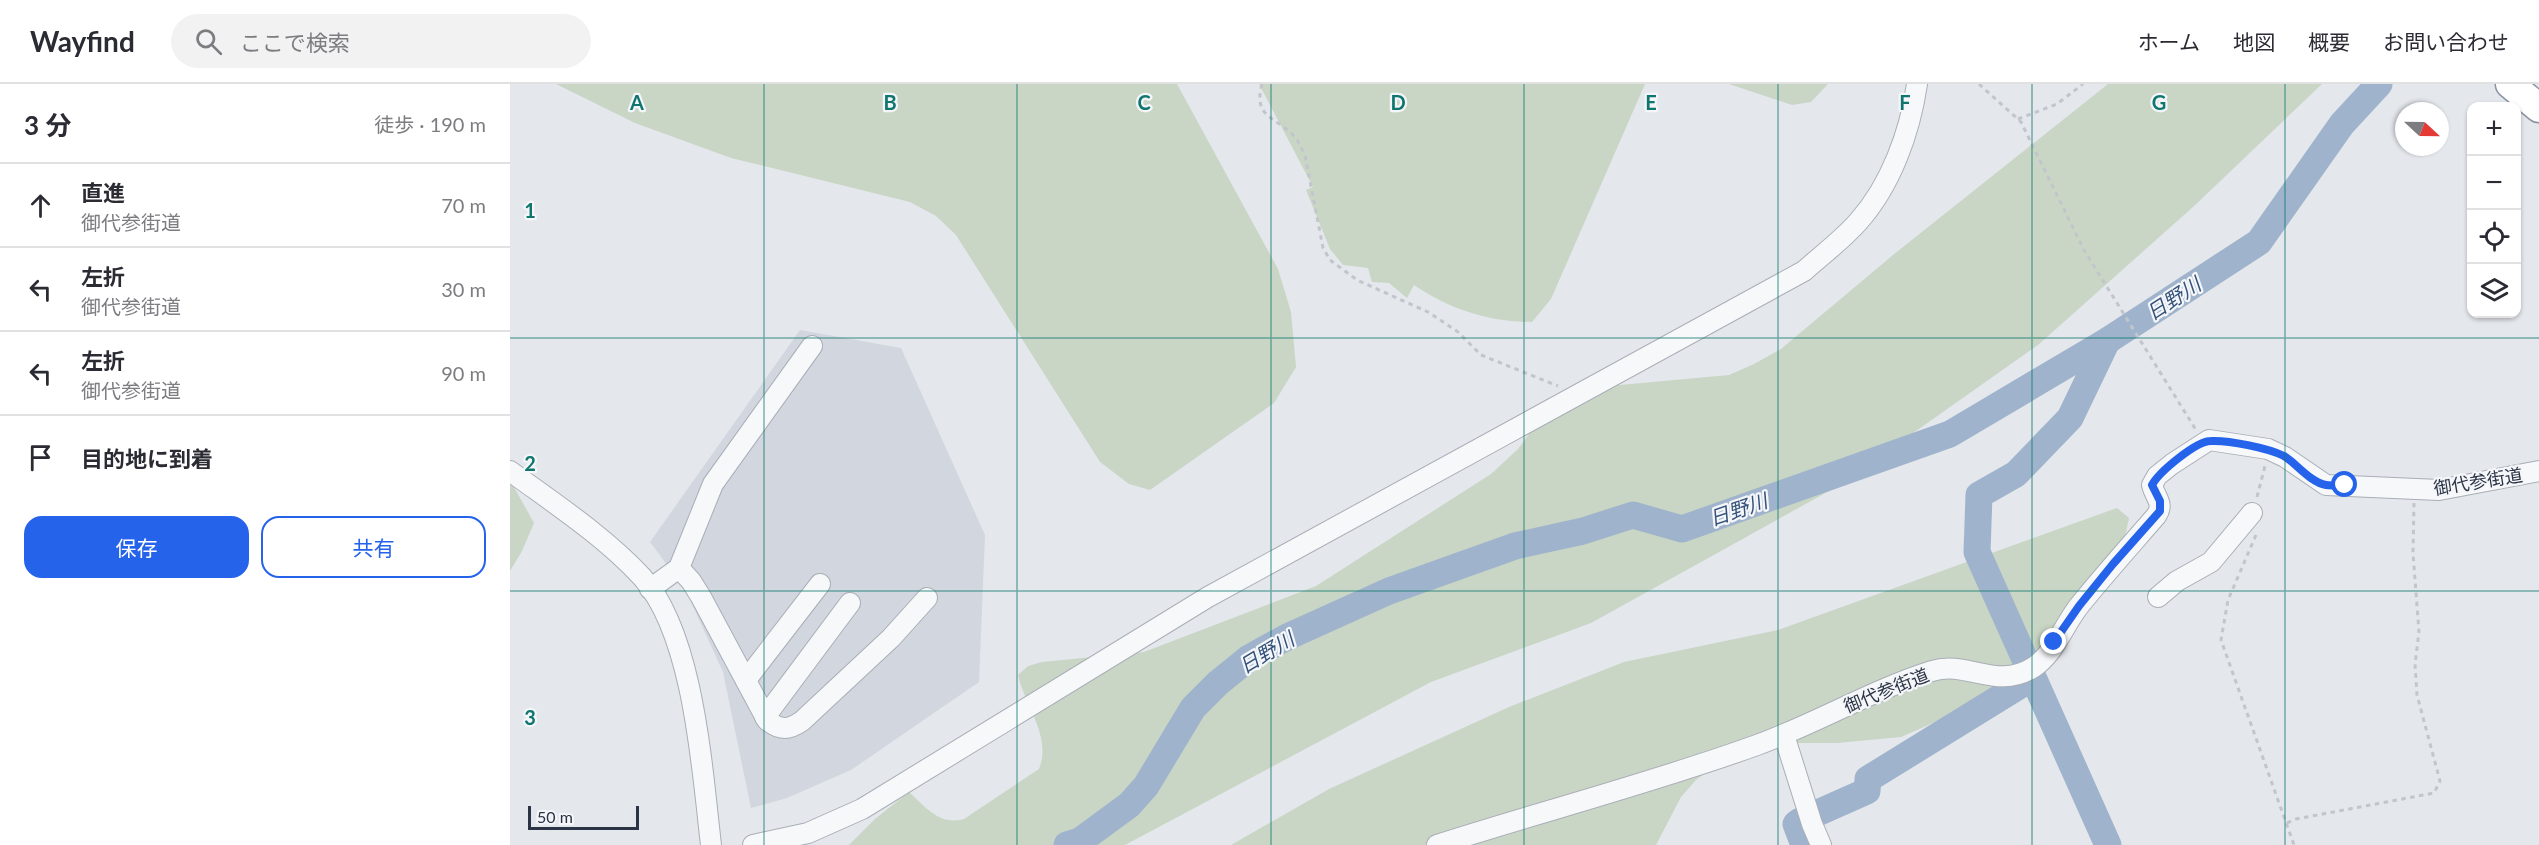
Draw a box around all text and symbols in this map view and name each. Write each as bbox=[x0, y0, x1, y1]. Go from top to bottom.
search box bbox=[171, 14, 591, 68]
text: Wayfind bbox=[30, 24, 135, 58]
icon: search bbox=[192, 25, 225, 58]
text: ここで検索 bbox=[240, 29, 350, 56]
text: ホーム bbox=[2138, 29, 2200, 54]
text: 地図 bbox=[2233, 29, 2275, 54]
text: 概要 bbox=[2308, 29, 2350, 54]
text: お問い合わせ bbox=[2383, 29, 2509, 54]
text: A bbox=[629, 90, 644, 114]
text: B bbox=[883, 90, 897, 114]
text: C bbox=[1137, 90, 1151, 114]
text: D bbox=[1390, 90, 1406, 114]
text: E bbox=[1645, 90, 1657, 114]
text: F bbox=[1899, 90, 1911, 114]
text: G bbox=[2152, 90, 2166, 114]
north arrow bbox=[2395, 102, 2449, 156]
map controls bbox=[2467, 102, 2521, 318]
button: + bbox=[2467, 102, 2521, 156]
text: 3 分 bbox=[24, 109, 71, 141]
text: 徒歩 · 190 m bbox=[374, 112, 486, 136]
button: − bbox=[2467, 156, 2521, 210]
text: 直進 bbox=[81, 179, 125, 206]
icon: ahead bbox=[24, 189, 57, 222]
text: 70 m bbox=[441, 193, 486, 217]
text: 1 bbox=[524, 198, 536, 222]
text: 御代参街道 bbox=[81, 210, 181, 234]
button: locate bbox=[2467, 210, 2521, 264]
text: 左折 bbox=[81, 263, 125, 290]
button: layers bbox=[2467, 264, 2521, 318]
water label: 日野川 bbox=[2141, 271, 2206, 324]
icon: left bbox=[24, 273, 57, 306]
text: 30 m bbox=[441, 277, 486, 301]
text: 御代参街道 bbox=[81, 294, 181, 318]
text: 左折 bbox=[81, 347, 125, 374]
icon: left bbox=[24, 357, 57, 390]
text: 90 m bbox=[441, 361, 486, 385]
text: 御代参街道 bbox=[81, 378, 181, 402]
icon: arrive bbox=[24, 441, 57, 474]
text: 目的地に到着 bbox=[81, 445, 213, 472]
text: 2 bbox=[524, 451, 536, 475]
street label: 御代参街道 bbox=[2432, 463, 2524, 499]
route start bbox=[2331, 471, 2357, 497]
water label: 日野川 bbox=[1706, 487, 1772, 530]
button: 保存 bbox=[24, 516, 249, 578]
button: 共有 bbox=[261, 516, 486, 578]
water label: 日野川 bbox=[1234, 625, 1300, 678]
route end bbox=[2040, 628, 2066, 654]
street label: 御代参街道 bbox=[1840, 663, 1932, 717]
text: 3 bbox=[524, 705, 536, 729]
scale bar bbox=[528, 803, 639, 830]
text: 50 m bbox=[537, 807, 573, 826]

